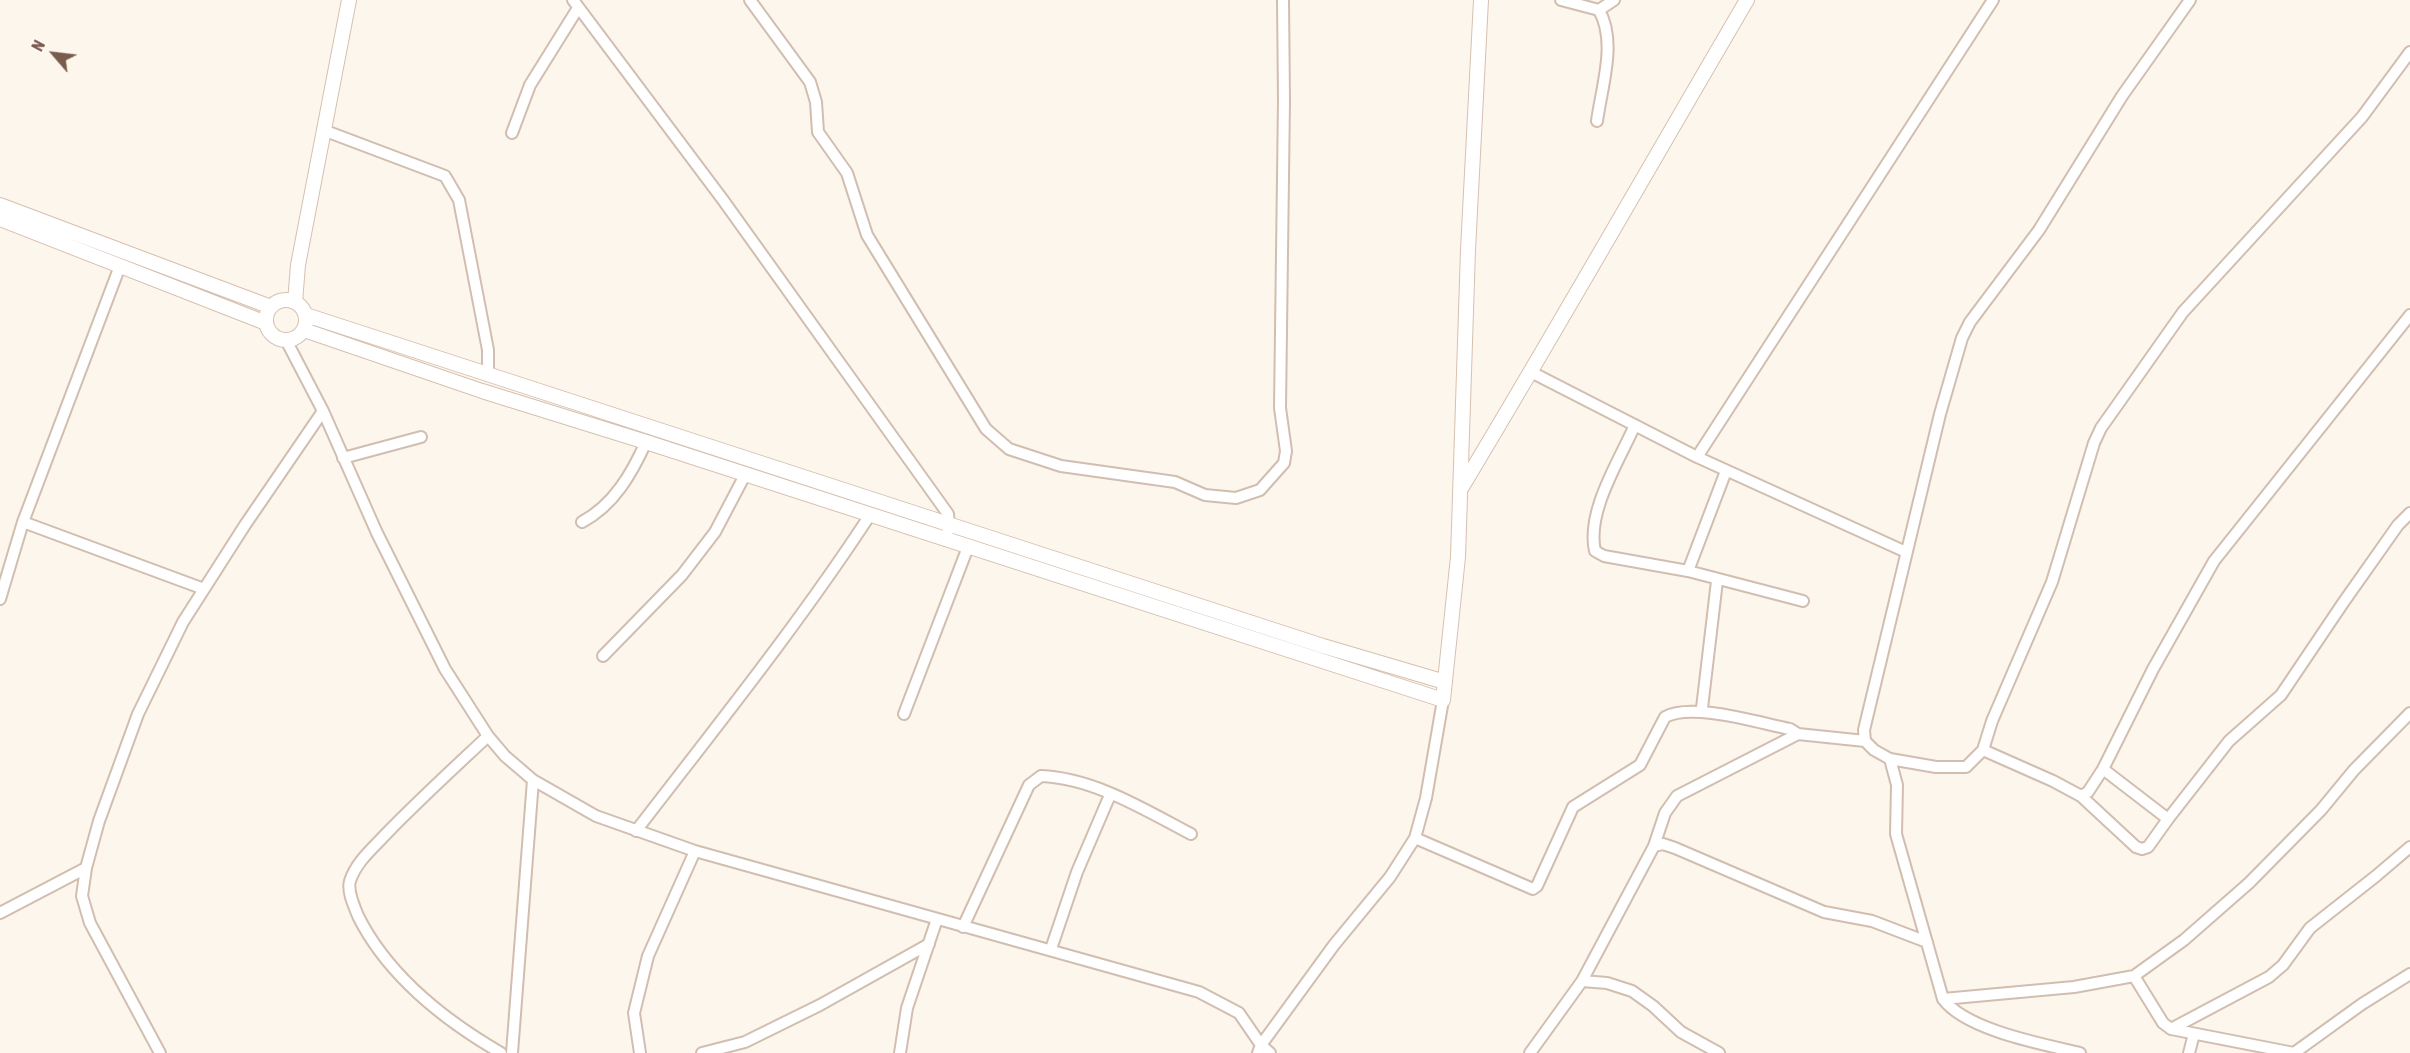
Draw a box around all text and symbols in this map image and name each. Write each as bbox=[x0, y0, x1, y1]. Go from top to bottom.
north arrow bbox=[24, 24, 84, 84]
text: N bbox=[28, 37, 48, 54]

